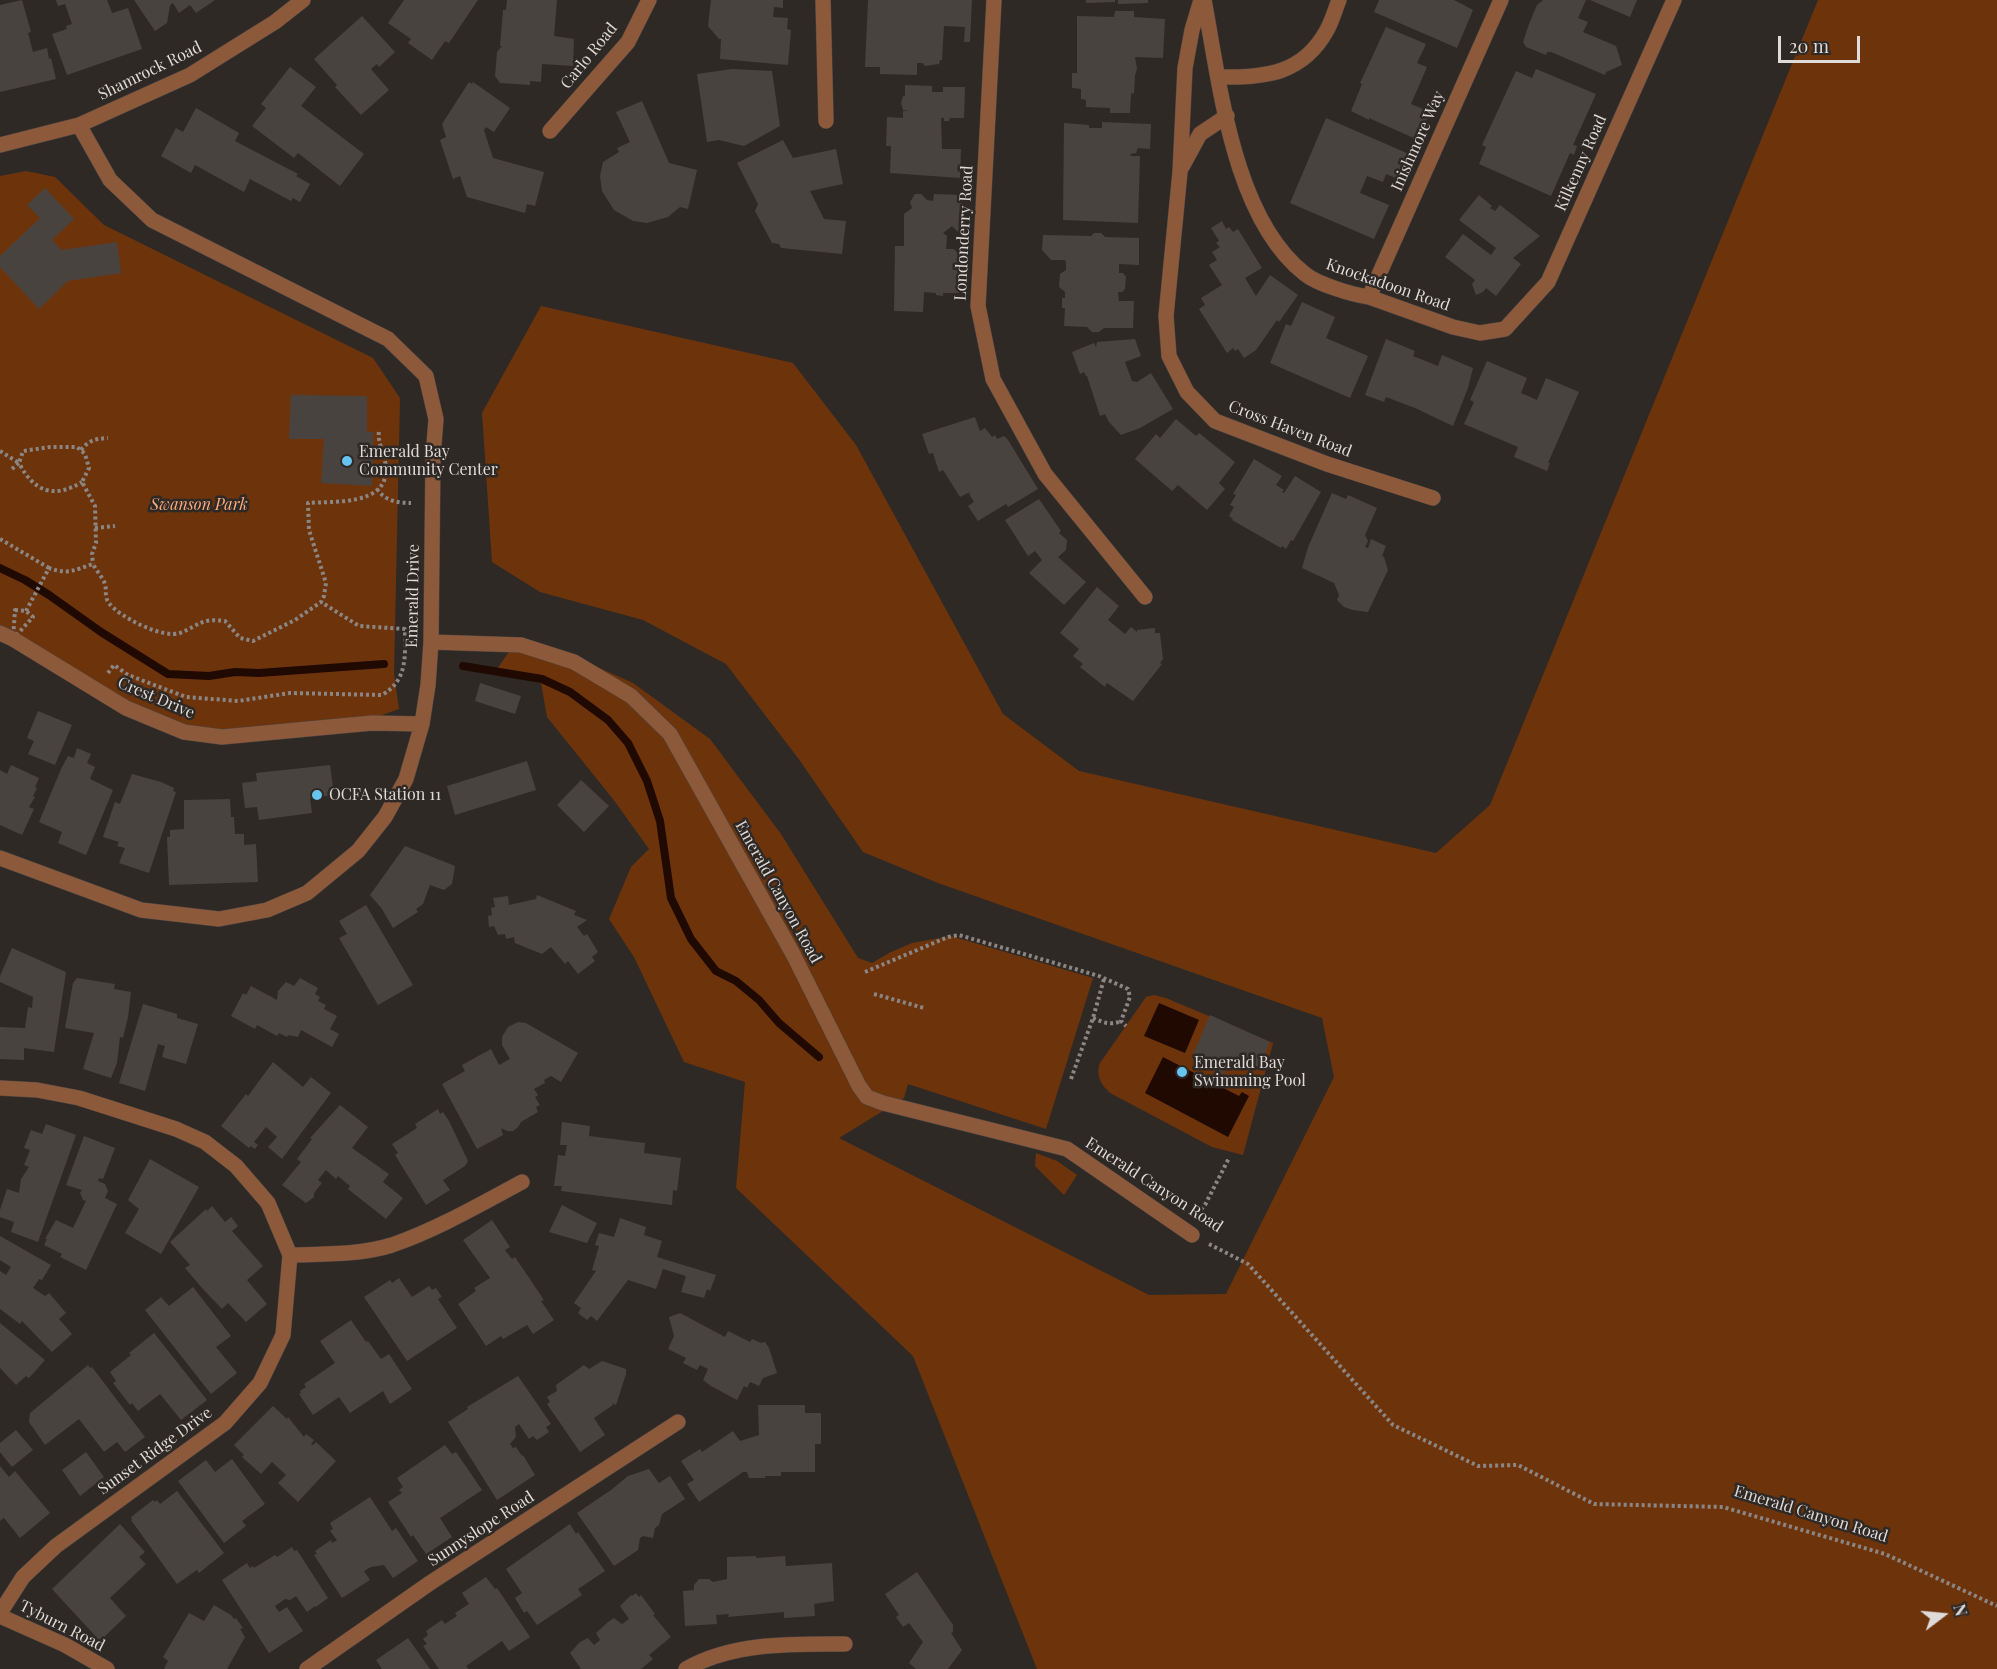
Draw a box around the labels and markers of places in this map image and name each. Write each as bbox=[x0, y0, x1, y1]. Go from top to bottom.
place label: Emerald Bay Community Center bbox=[359, 442, 498, 480]
marker: Emerald Bay Community Center bbox=[340, 454, 354, 468]
place label: OCFA Station 11 bbox=[329, 785, 441, 805]
marker: OCFA Station 11 bbox=[310, 788, 324, 802]
place label: Emerald Bay Swimming Pool bbox=[1194, 1053, 1306, 1091]
marker: Emerald Bay Swimming Pool bbox=[1175, 1065, 1189, 1079]

